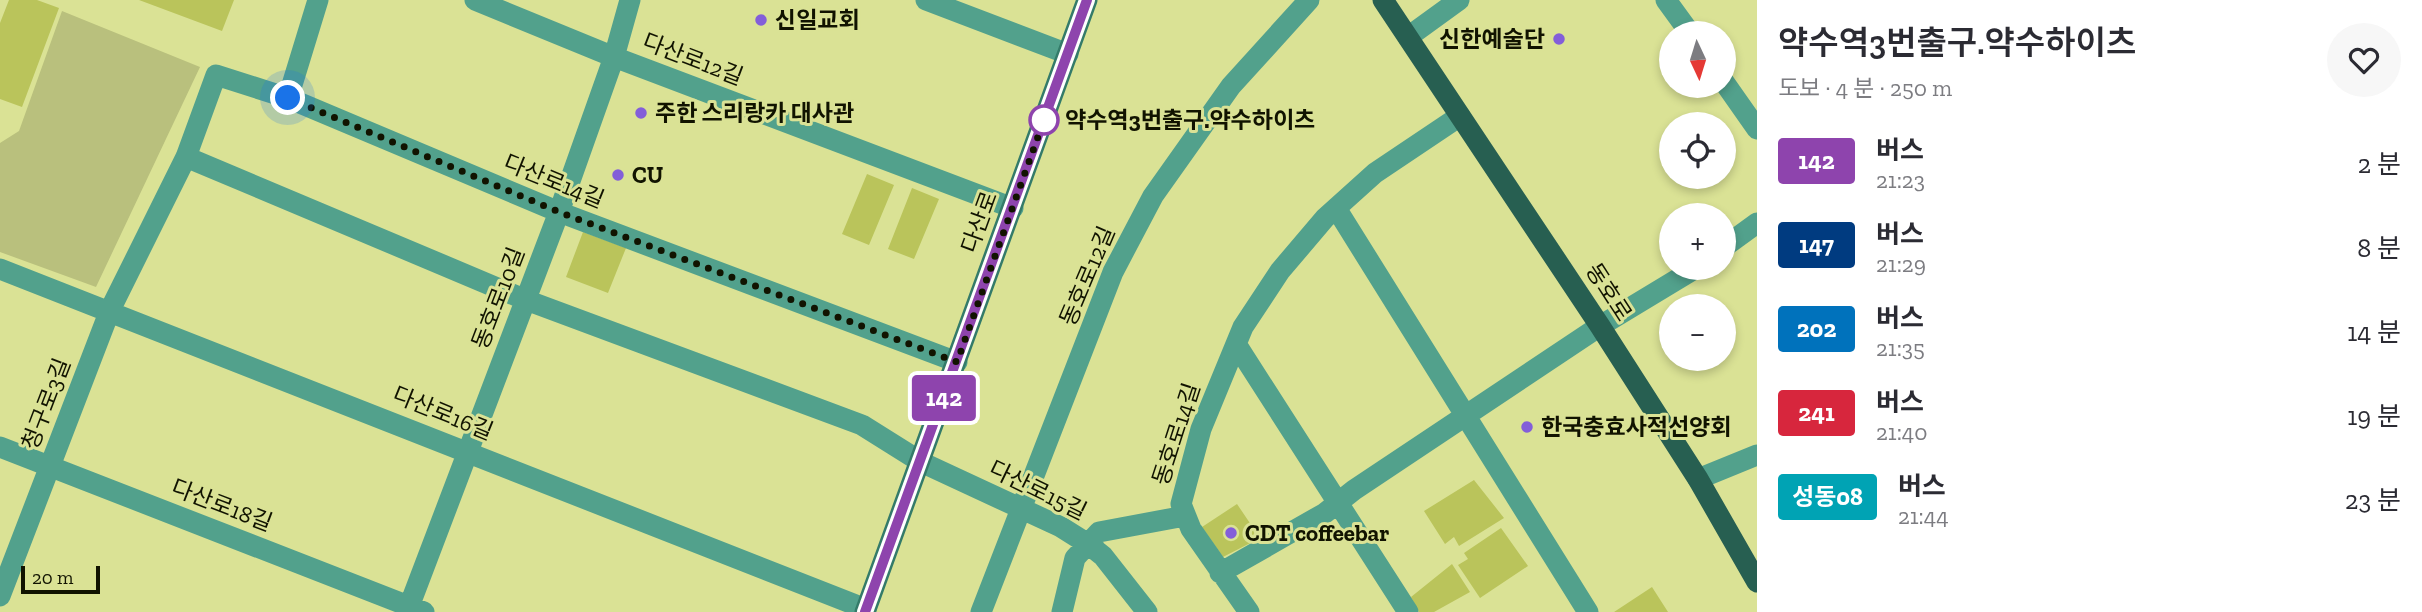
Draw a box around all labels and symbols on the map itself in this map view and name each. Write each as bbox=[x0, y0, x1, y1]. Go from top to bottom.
place label: 신일교회 bbox=[775, 6, 860, 34]
marker: 신일교회 bbox=[753, 12, 769, 28]
north arrow bbox=[1659, 21, 1736, 98]
place label: 신한예술단 bbox=[1439, 25, 1545, 53]
street label: 다산로12길 bbox=[639, 27, 747, 91]
marker: 신한예술단 bbox=[1551, 31, 1567, 47]
your location bbox=[270, 80, 305, 115]
place label: 주한 스리랑카 대사관 bbox=[655, 99, 854, 127]
marker: 주한 스리랑카 대사관 bbox=[633, 105, 649, 121]
marker: 약수역3번출구.약수하이츠 bbox=[1029, 105, 1059, 135]
place label: 약수역3번출구.약수하이츠 bbox=[1065, 106, 1315, 134]
street label: 다산로14길 bbox=[500, 148, 608, 214]
place label: CU bbox=[632, 161, 663, 189]
marker: CU bbox=[610, 167, 626, 183]
street label: 다산로 bbox=[955, 187, 1003, 257]
street label: 동호로12길 bbox=[1054, 222, 1120, 330]
street label: 동호로10길 bbox=[466, 243, 530, 353]
street label: 동호로 bbox=[1580, 258, 1638, 326]
street label: 청구로3길 bbox=[16, 354, 76, 454]
line badge: 142 bbox=[904, 375, 984, 421]
street label: 동호로14길 bbox=[1146, 379, 1206, 489]
street label: 다산로16길 bbox=[389, 380, 497, 446]
place label: 한국충효사적선양회 bbox=[1541, 413, 1731, 441]
marker: 한국충효사적선양회 bbox=[1519, 419, 1535, 435]
street label: 다산로15길 bbox=[985, 454, 1091, 526]
street label: 다산로18길 bbox=[168, 473, 276, 537]
place label: CDT coffeebar bbox=[1245, 519, 1389, 547]
marker: CDT coffeebar bbox=[1223, 525, 1239, 541]
scale bar bbox=[21, 563, 100, 595]

